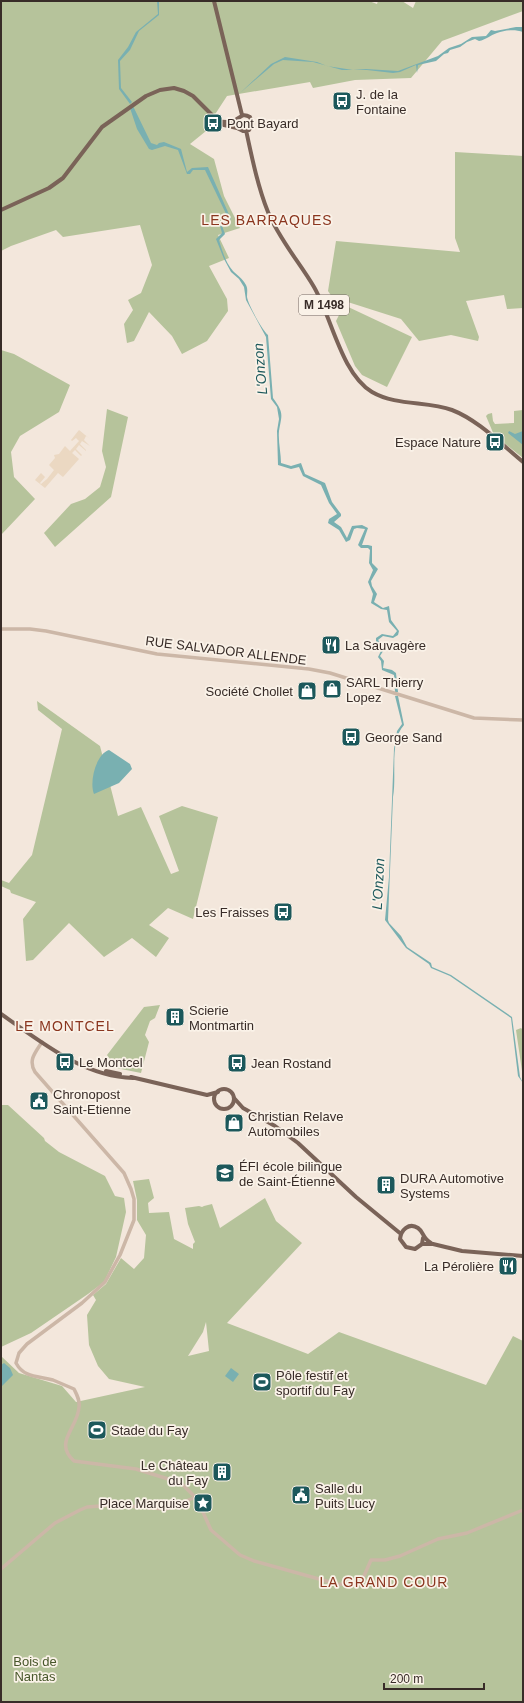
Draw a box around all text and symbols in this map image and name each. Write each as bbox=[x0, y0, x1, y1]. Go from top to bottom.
place label: J. de la Fontaine bbox=[356, 87, 407, 117]
bus stop icon: J. de la Fontaine bbox=[331, 90, 353, 112]
bus stop icon: Pont Bayard bbox=[202, 112, 224, 134]
place label: Pont Bayard bbox=[227, 116, 299, 131]
district label: LES BARRAQUES bbox=[201, 212, 333, 228]
road number: M 1498 bbox=[299, 295, 349, 315]
water label: L'Onzon bbox=[250, 342, 270, 395]
bus stop icon: Espace Nature bbox=[484, 431, 506, 453]
place label: Espace Nature bbox=[395, 435, 481, 450]
street label: RUE SALVADOR ALLENDE bbox=[145, 633, 308, 668]
restaurant icon: La Sauvagère bbox=[320, 634, 342, 656]
place label: La Sauvagère bbox=[345, 638, 426, 653]
place label: SARL Thierry Lopez bbox=[346, 675, 424, 705]
shop icon: SARL Thierry Lopez bbox=[321, 678, 343, 700]
shop icon: Société Chollet bbox=[296, 680, 318, 702]
place label: Société Chollet bbox=[206, 684, 293, 699]
bus stop icon: George Sand bbox=[340, 726, 362, 748]
place label: George Sand bbox=[365, 730, 442, 745]
water label: L'Onzon bbox=[369, 858, 387, 910]
bus stop icon: Les Fraisses bbox=[272, 901, 294, 923]
place label: Les Fraisses bbox=[195, 905, 269, 920]
place label: Scierie Montmartin bbox=[189, 1003, 254, 1033]
building icon: Scierie Montmartin bbox=[164, 1006, 186, 1028]
district label: LE MONTCEL bbox=[15, 1018, 115, 1034]
bus stop icon: Le Montcel bbox=[54, 1051, 76, 1073]
bus stop icon: Jean Rostand bbox=[226, 1052, 248, 1074]
place label: Le Montcel bbox=[79, 1055, 143, 1070]
place label: Jean Rostand bbox=[251, 1056, 331, 1071]
place label: Chronopost Saint-Etienne bbox=[53, 1087, 131, 1117]
public building icon: Chronopost Saint-Etienne bbox=[28, 1090, 50, 1112]
place label: Christian Relave Automobiles bbox=[248, 1109, 343, 1139]
shop icon: Christian Relave Automobiles bbox=[223, 1112, 245, 1134]
place label: ÉFI école bilingue de Saint-Étienne bbox=[239, 1159, 342, 1189]
school or university icon: ÉFI école bilingue de Saint-Étienne bbox=[214, 1162, 236, 1184]
place label: DURA Automotive Systems bbox=[400, 1171, 504, 1201]
building icon: DURA Automotive Systems bbox=[375, 1174, 397, 1196]
restaurant icon: La Pérolière bbox=[497, 1255, 519, 1277]
place label: La Pérolière bbox=[424, 1259, 494, 1274]
place label: Pôle festif et sportif du Fay bbox=[276, 1368, 355, 1398]
sports icon: Pôle festif et sportif du Fay bbox=[251, 1371, 273, 1393]
sports icon: Stade du Fay bbox=[86, 1419, 108, 1441]
place label: Stade du Fay bbox=[111, 1423, 189, 1438]
place label: Le Château du Fay bbox=[141, 1458, 208, 1488]
building icon: Le Château du Fay bbox=[211, 1461, 233, 1483]
place label: Salle du Puits Lucy bbox=[315, 1481, 375, 1511]
public building icon: Salle du Puits Lucy bbox=[290, 1484, 312, 1506]
place icon: Place Marquise bbox=[192, 1492, 214, 1514]
place label: Place Marquise bbox=[99, 1496, 189, 1511]
district label: LA GRAND COUR bbox=[320, 1574, 448, 1590]
park label: Bois de Nantas bbox=[13, 1654, 57, 1684]
scale bar bbox=[384, 1665, 484, 1691]
text: 200 m bbox=[390, 1672, 423, 1686]

